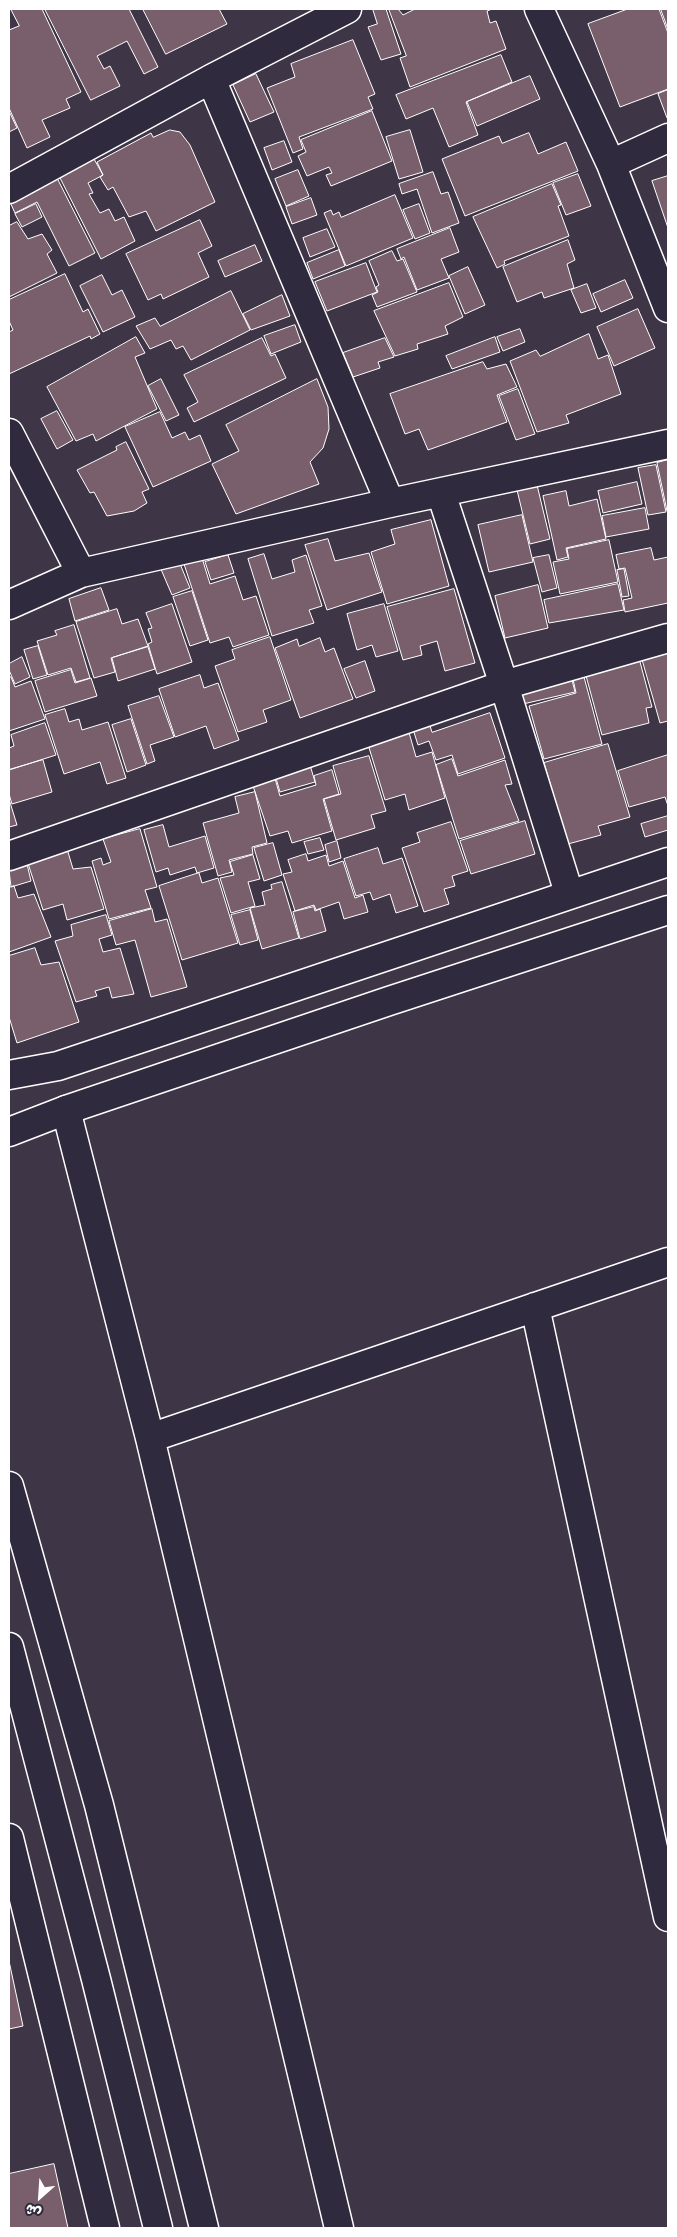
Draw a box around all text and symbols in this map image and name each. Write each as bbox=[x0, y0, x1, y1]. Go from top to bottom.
north arrow bbox=[15, 2172, 65, 2222]
text: ش bbox=[23, 2200, 44, 2222]

